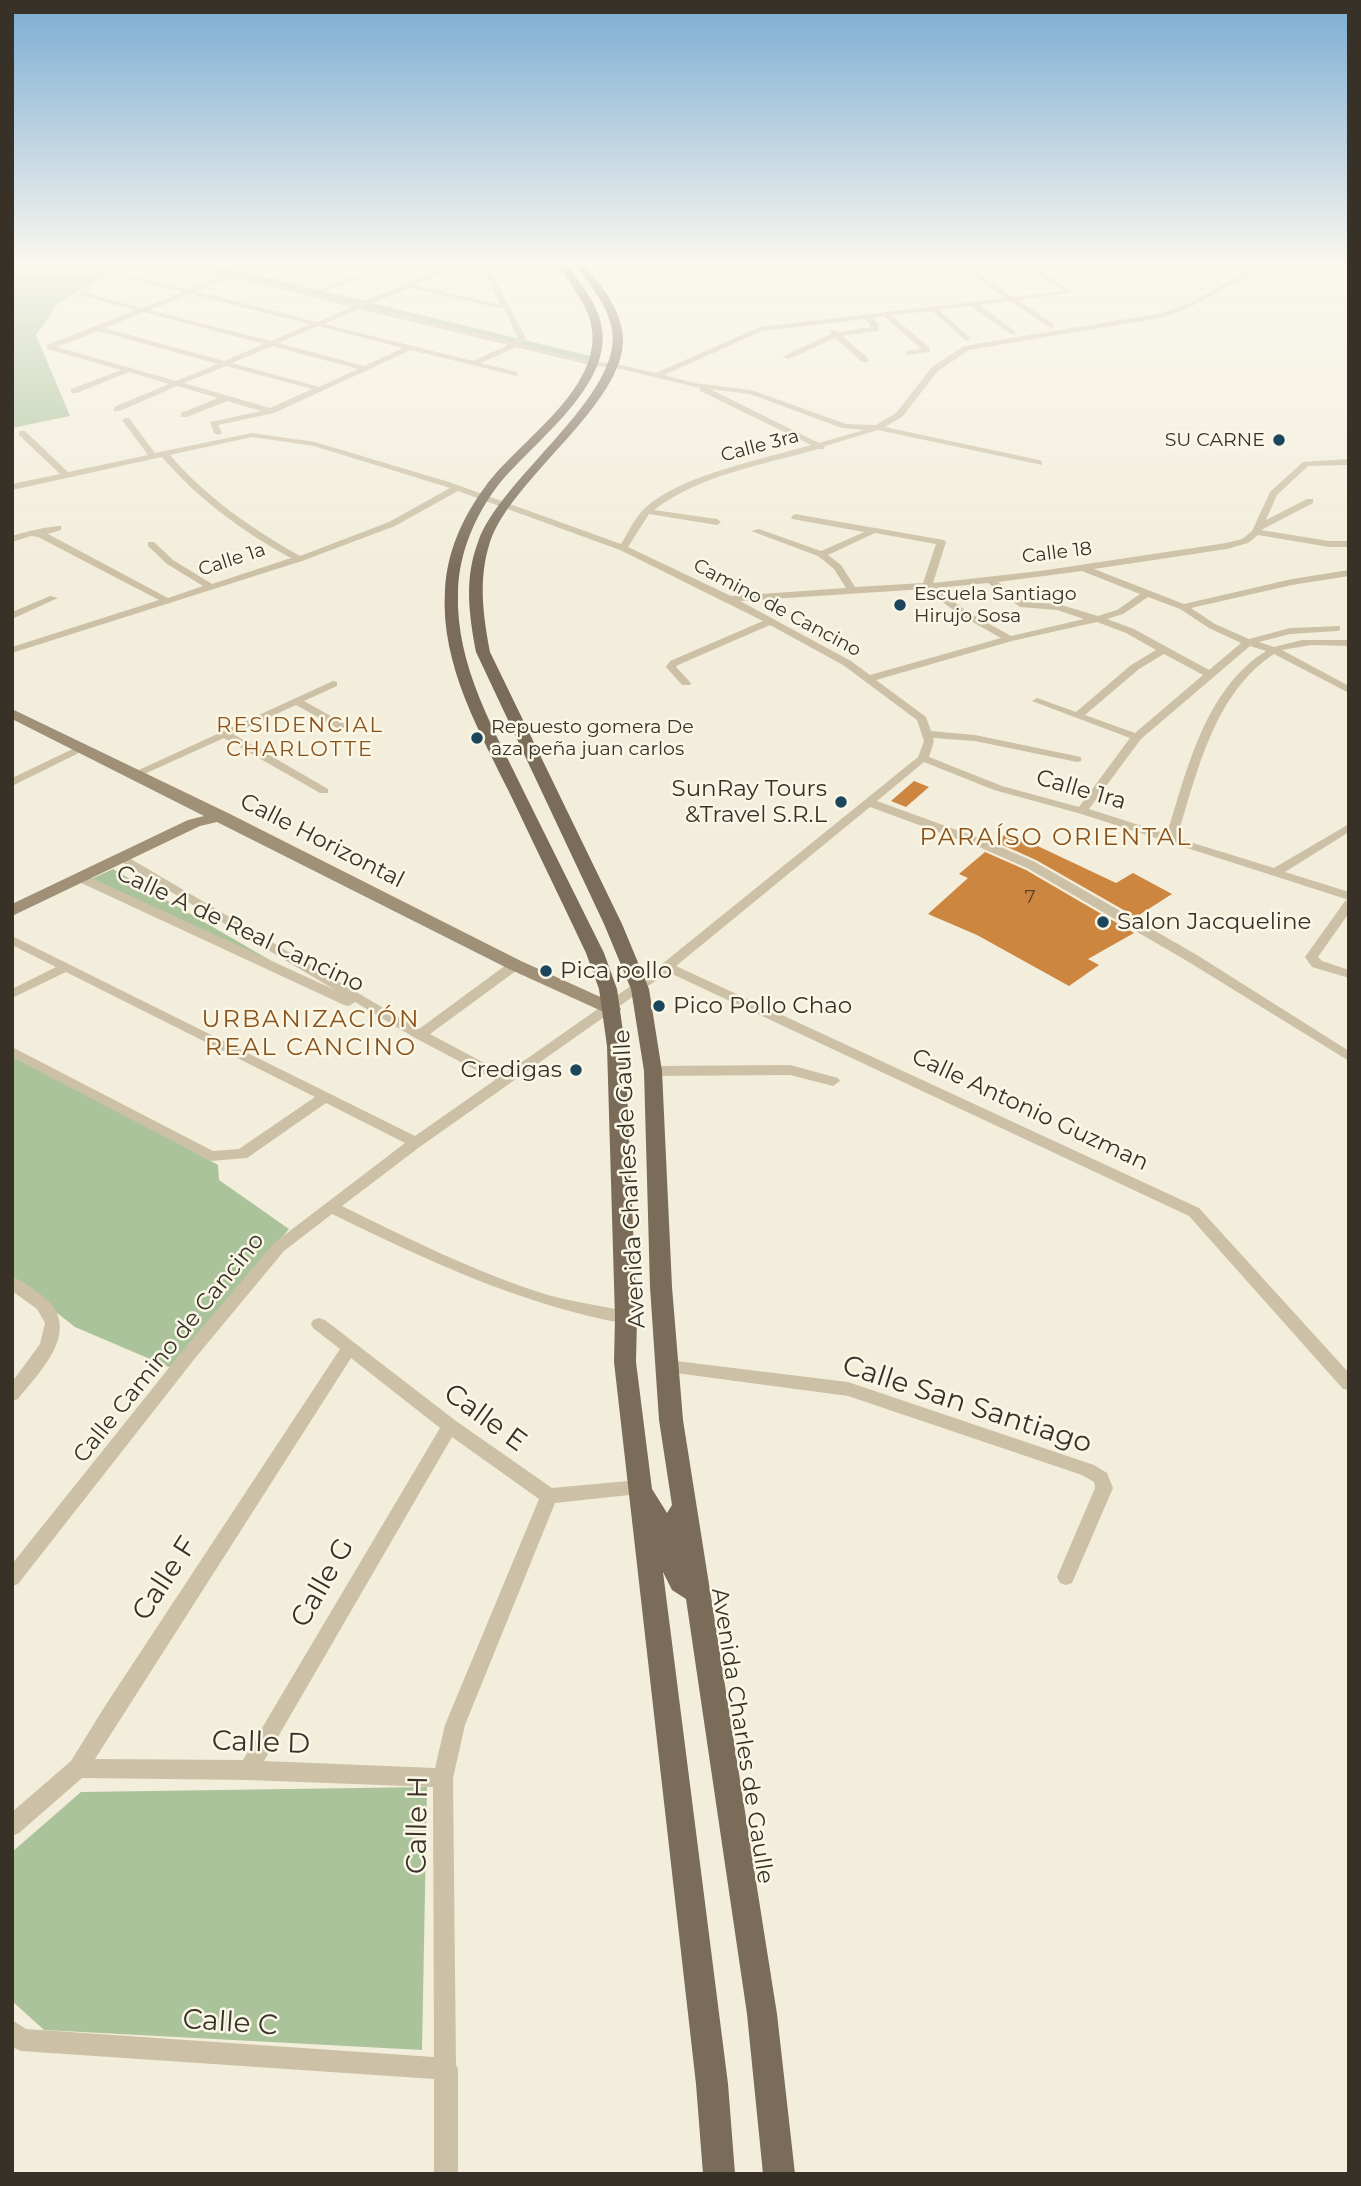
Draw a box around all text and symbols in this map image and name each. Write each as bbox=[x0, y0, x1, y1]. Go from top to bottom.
street label: Calle 3ra bbox=[718, 425, 802, 467]
place label: SU CARNE bbox=[1165, 429, 1265, 451]
marker: SU CARNE bbox=[1271, 432, 1287, 448]
street label: Calle 18 bbox=[1021, 537, 1093, 569]
street label: Calle 1a bbox=[196, 538, 268, 582]
street label: Camino de Cancino bbox=[689, 554, 865, 662]
place label: Escuela Santiago Hirujo Sosa bbox=[914, 583, 1077, 627]
marker: Escuela Santiago Hirujo Sosa bbox=[892, 597, 908, 613]
district label: RESIDENCIAL CHARLOTTE bbox=[218, 713, 382, 763]
place label: Repuesto gomera De aza peña juan carlos bbox=[491, 716, 694, 760]
marker: Repuesto gomera De aza peña juan carlos bbox=[469, 730, 485, 746]
street label: Calle 1ra bbox=[1033, 764, 1129, 816]
place label: SunRay Tours &Travel S.R.L bbox=[672, 775, 827, 829]
street label: Calle Horizontal bbox=[235, 788, 409, 894]
marker: SunRay Tours &Travel S.R.L bbox=[833, 794, 849, 810]
district label: PARAÍSO ORIENTAL bbox=[922, 824, 1190, 852]
street label: Calle A de Real Cancino bbox=[112, 859, 368, 999]
house number: 7 bbox=[1024, 886, 1036, 908]
place label: Salon Jacqueline bbox=[1117, 908, 1311, 936]
marker: Salon Jacqueline bbox=[1095, 914, 1111, 930]
place label: Pica pollo bbox=[560, 957, 672, 985]
marker: Pica pollo bbox=[538, 963, 554, 979]
place label: Pico Pollo Chao bbox=[673, 992, 852, 1020]
marker: Pico Pollo Chao bbox=[651, 998, 667, 1014]
district label: URBANIZACIÓN REAL CANCINO bbox=[203, 1006, 419, 1062]
street label: Avenida Charles de Gaulle bbox=[608, 1029, 652, 1329]
street label: Calle Antonio Guzman bbox=[907, 1043, 1153, 1177]
place label: Credigas bbox=[461, 1056, 562, 1084]
marker: Credigas bbox=[568, 1062, 584, 1078]
street label: Calle Camino de Cancino bbox=[68, 1227, 270, 1469]
street label: Calle San Santiago bbox=[838, 1349, 1096, 1461]
street label: Calle E bbox=[437, 1377, 533, 1459]
street label: Calle F bbox=[126, 1531, 204, 1627]
street label: Calle G bbox=[284, 1533, 362, 1633]
street label: Avenida Charles de Gaulle bbox=[705, 1586, 779, 1886]
street label: Calle D bbox=[211, 1724, 311, 1762]
street label: Calle H bbox=[400, 1776, 436, 1874]
street label: Calle C bbox=[181, 2003, 279, 2043]

